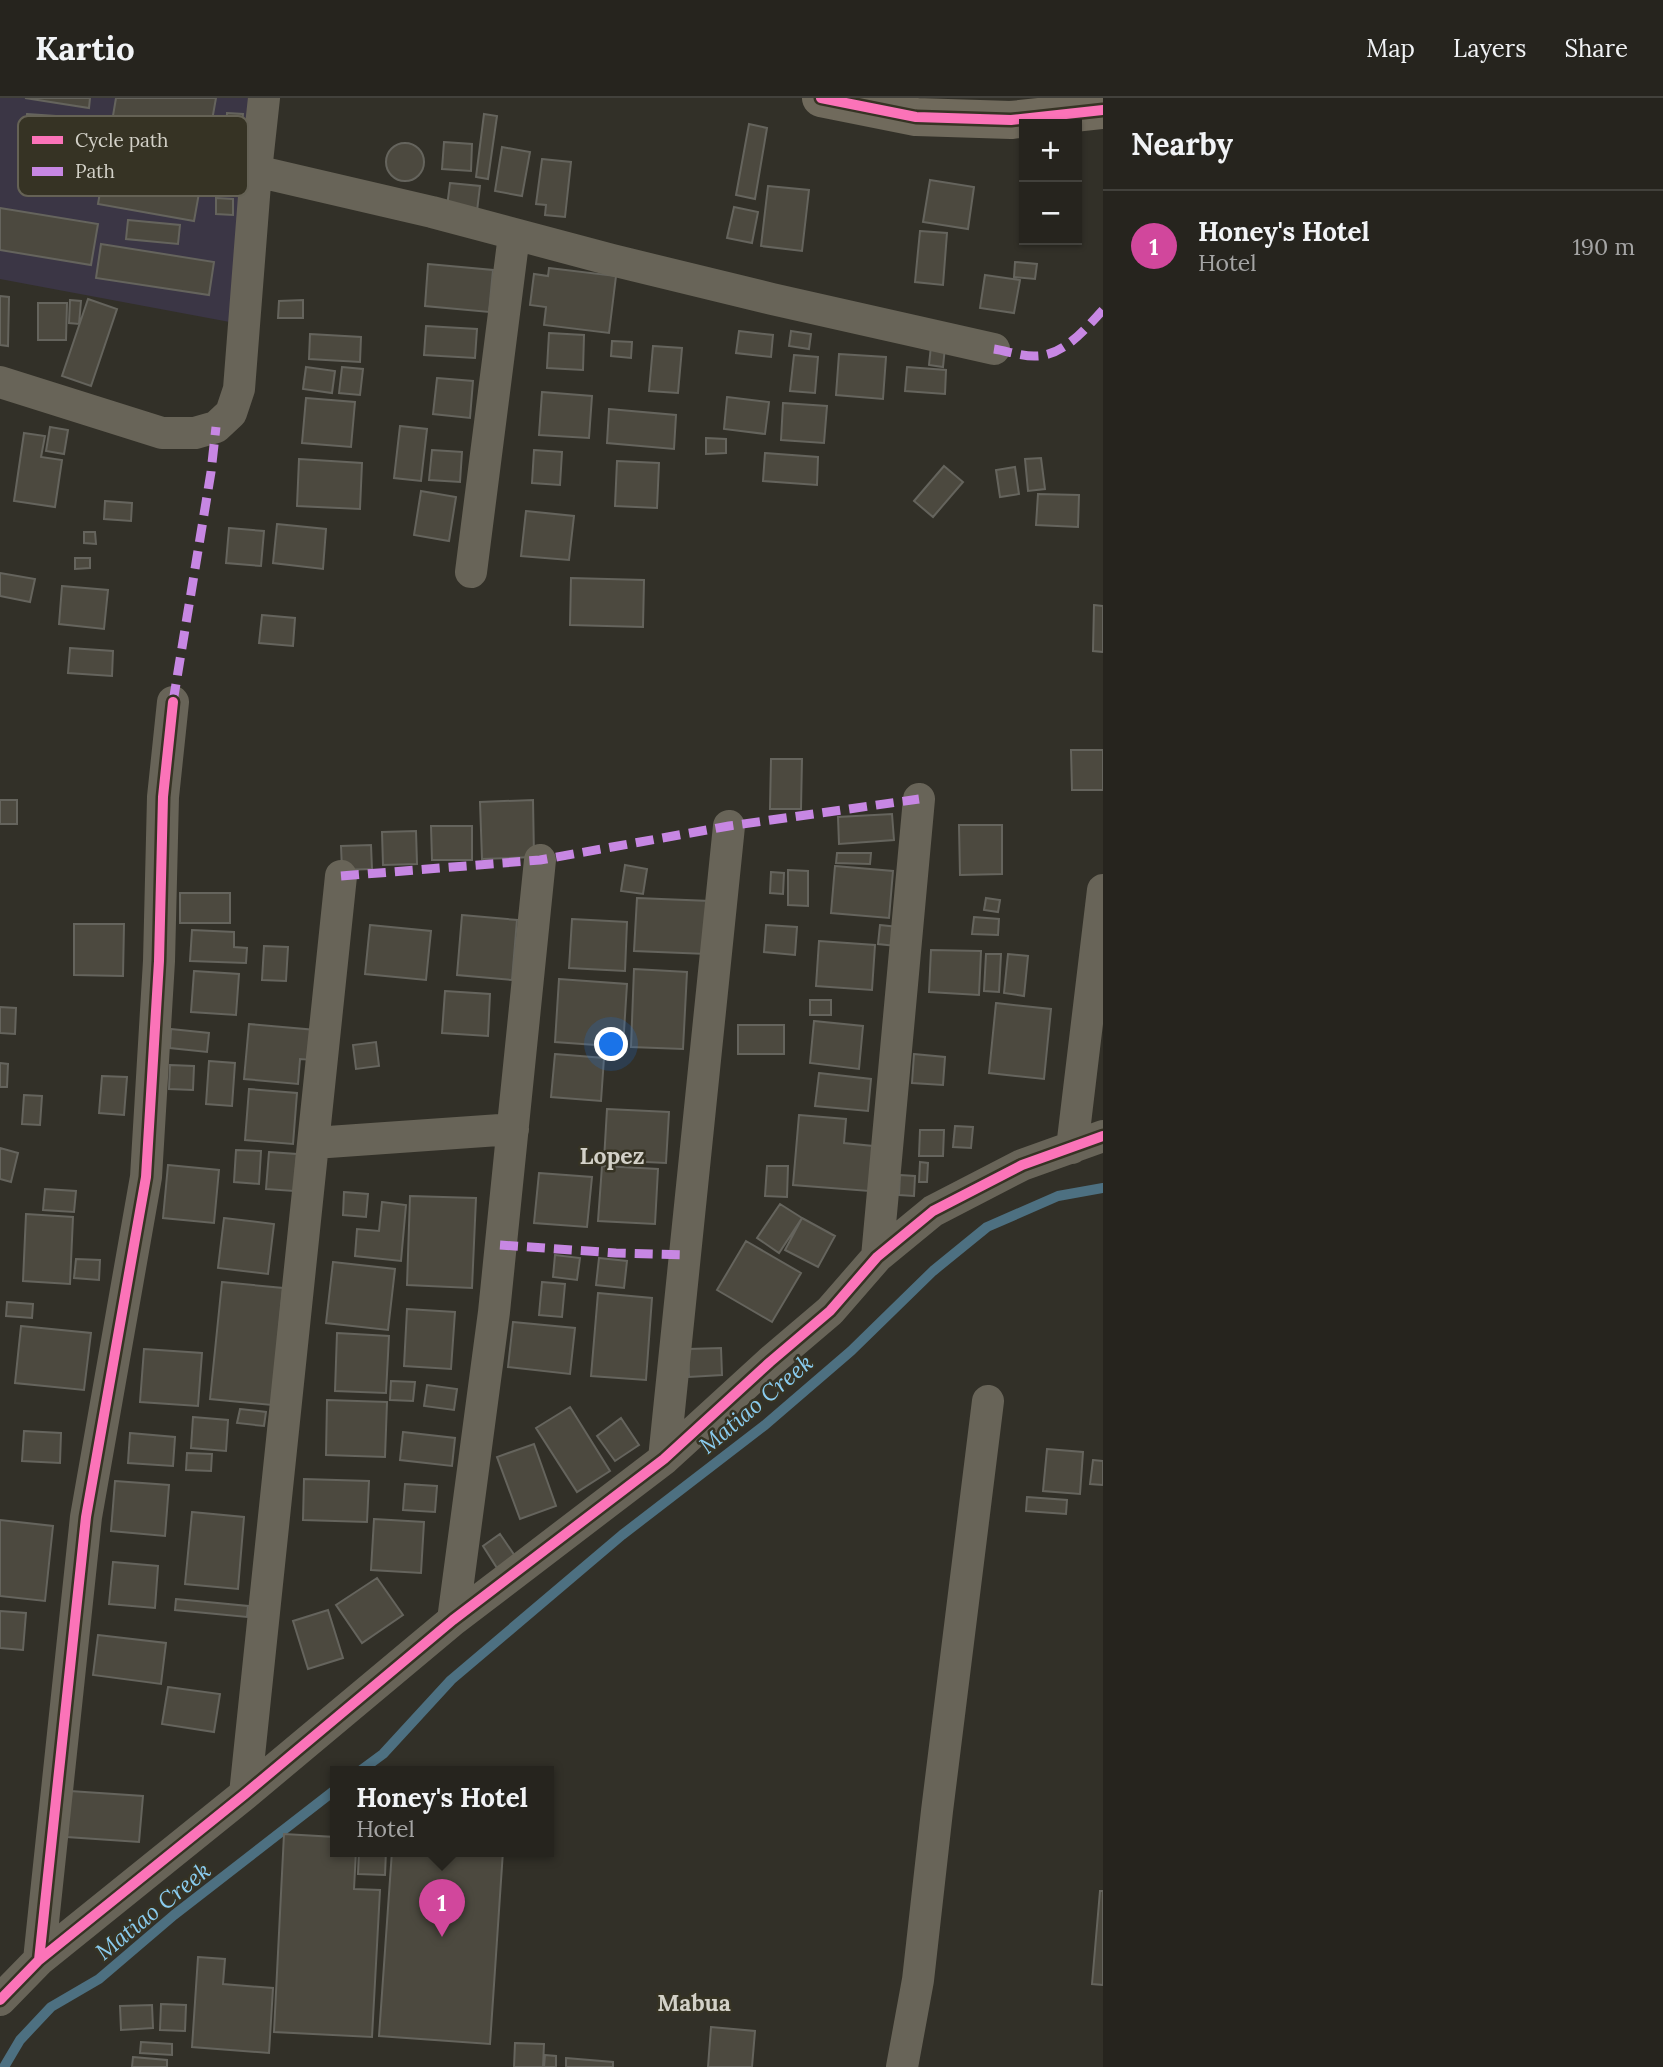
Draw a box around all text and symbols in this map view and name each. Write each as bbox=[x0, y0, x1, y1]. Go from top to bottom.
text: Kartio bbox=[35, 27, 135, 69]
text: Map bbox=[1366, 33, 1415, 64]
text: Layers bbox=[1453, 33, 1526, 64]
text: Share bbox=[1564, 33, 1628, 64]
legend bbox=[18, 116, 248, 196]
map controls bbox=[1019, 119, 1082, 245]
button: + bbox=[1019, 119, 1082, 182]
text: Nearby bbox=[1131, 125, 1233, 163]
text: Cycle path bbox=[75, 128, 168, 152]
text: Path bbox=[75, 159, 115, 183]
button: − bbox=[1019, 182, 1082, 245]
text: Honey's Hotel bbox=[1198, 215, 1370, 248]
text: 1 bbox=[1149, 232, 1159, 261]
text: 190 m bbox=[1572, 232, 1635, 261]
text: Hotel bbox=[1198, 248, 1257, 277]
your location bbox=[594, 1027, 628, 1061]
district label: Lopez bbox=[580, 1141, 645, 1170]
water label: Matiao Creek bbox=[693, 1348, 819, 1460]
popup bbox=[330, 1766, 554, 1857]
text: Honey's Hotel bbox=[356, 1781, 528, 1814]
text: Hotel bbox=[356, 1814, 415, 1843]
water label: Matiao Creek bbox=[89, 1855, 216, 1966]
pin: 1 bbox=[419, 1879, 465, 1937]
district label: Mabua bbox=[657, 1988, 731, 2017]

